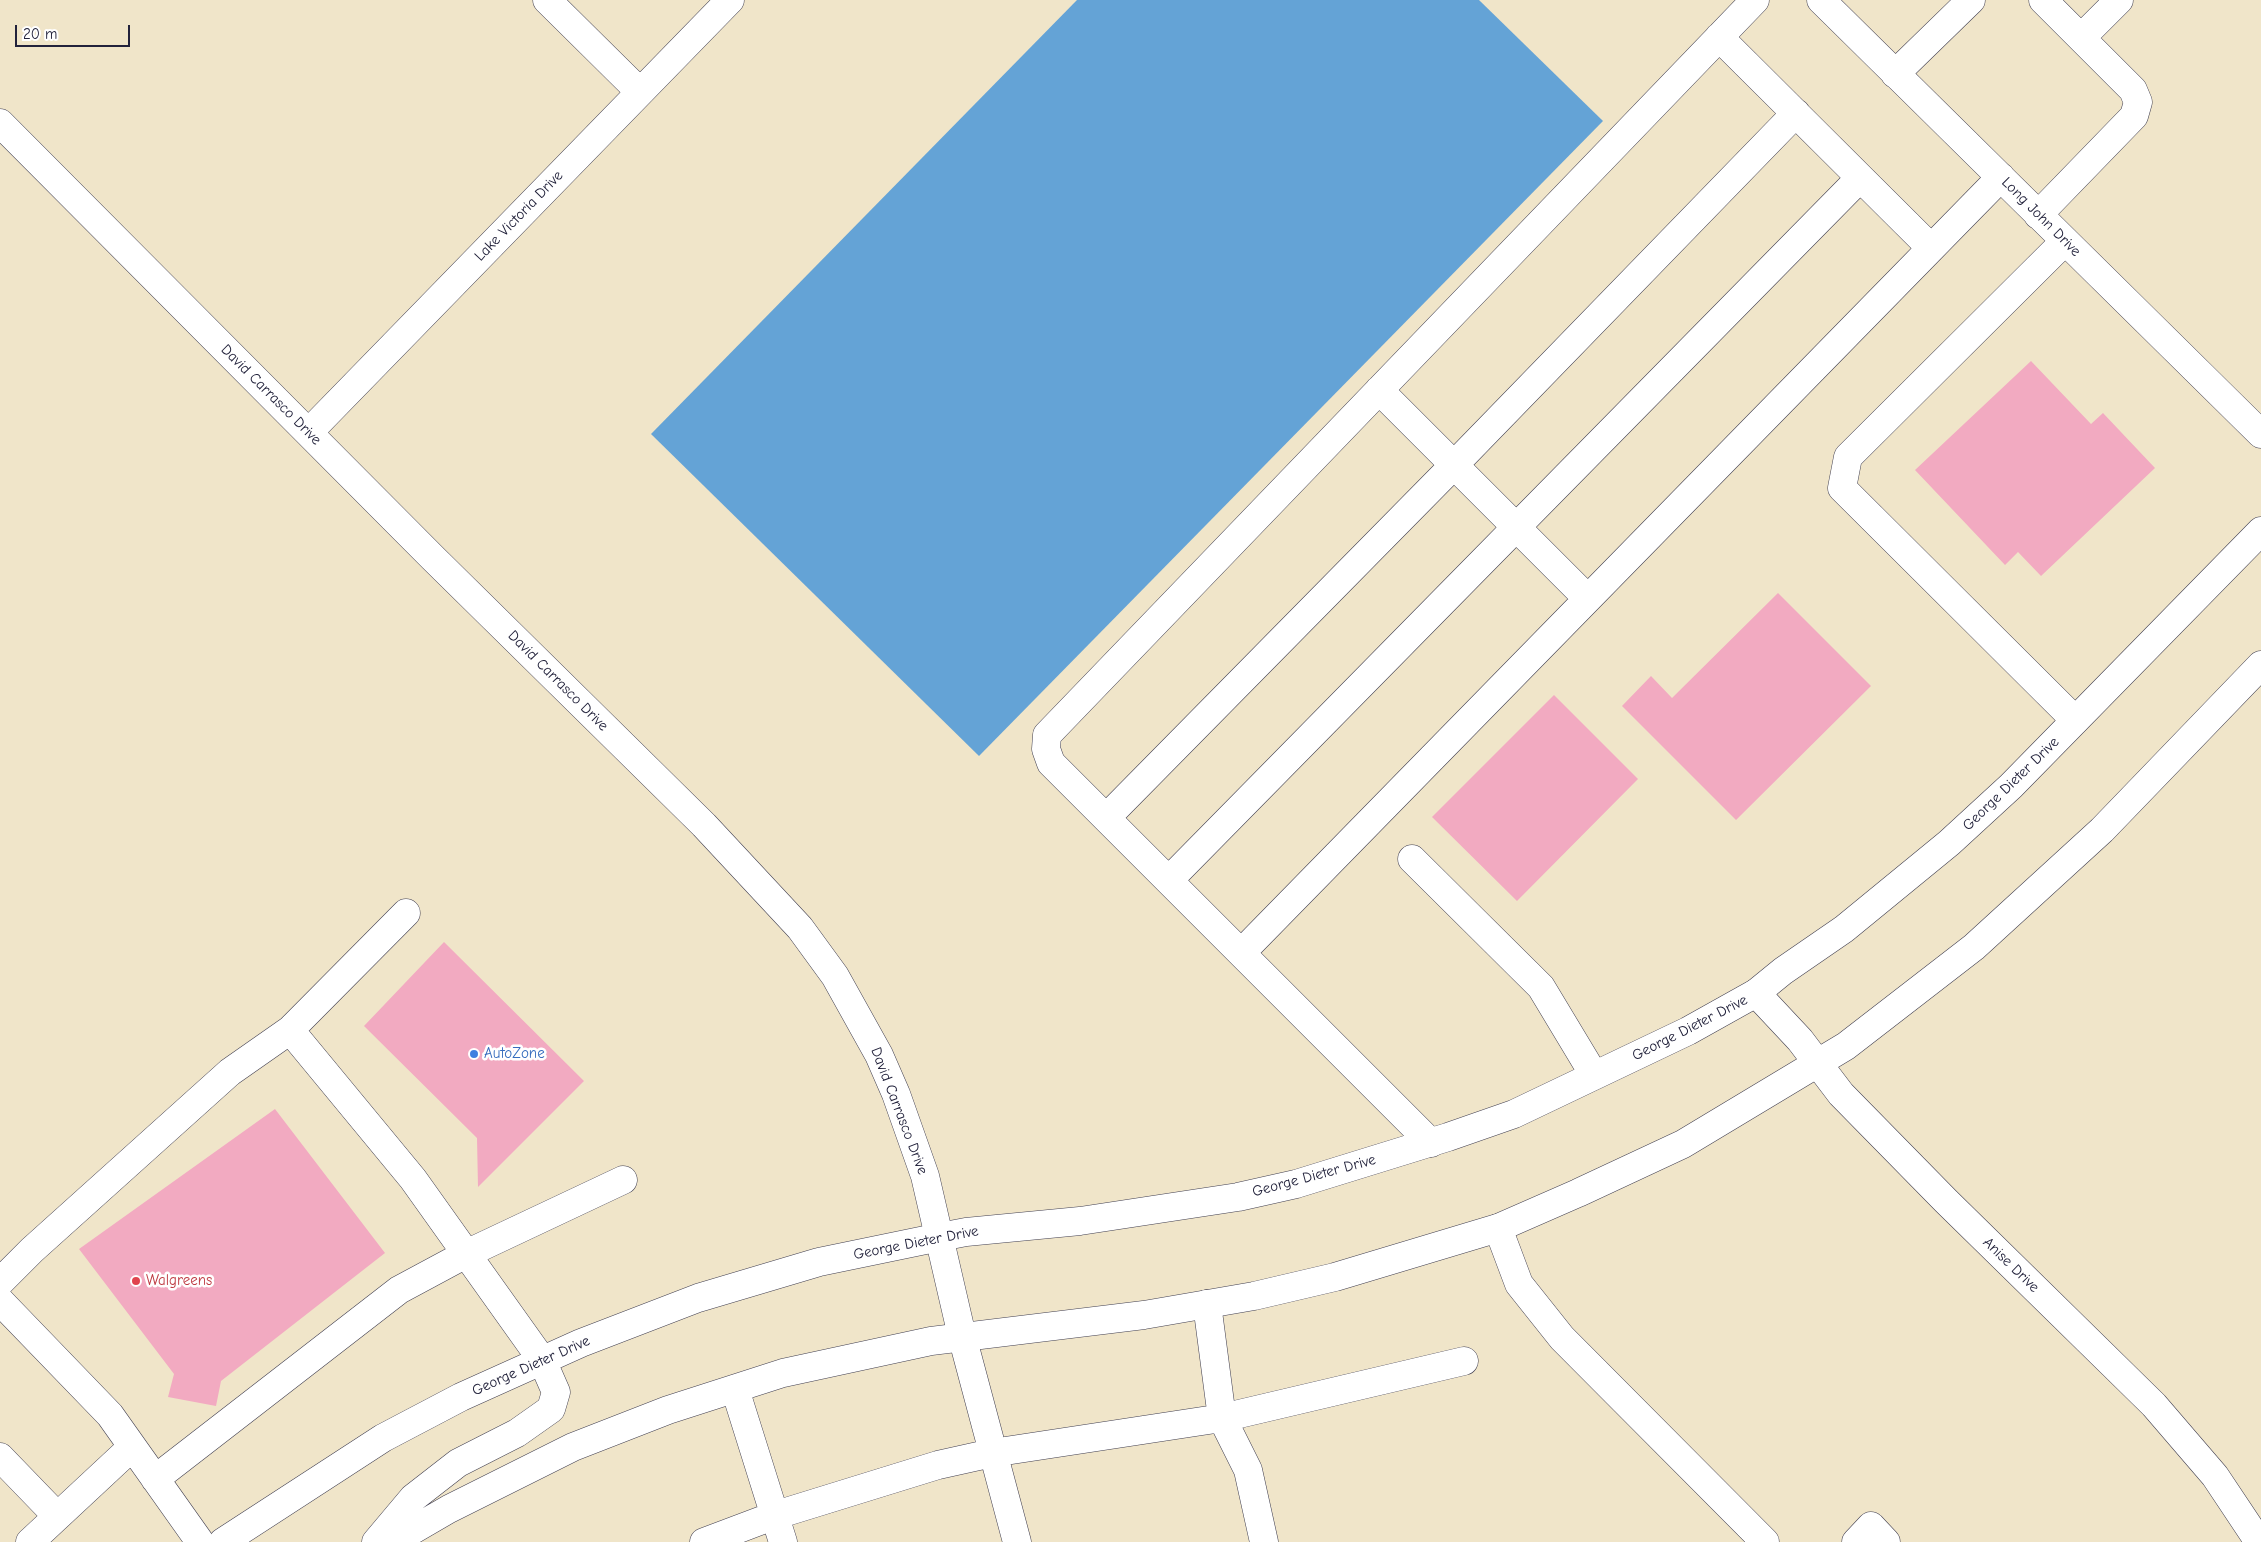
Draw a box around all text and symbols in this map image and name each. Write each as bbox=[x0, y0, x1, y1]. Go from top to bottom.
scale bar bbox=[18, 15, 132, 47]
text: 20 m bbox=[23, 25, 57, 43]
street label: Lake Victoria Drive bbox=[471, 167, 567, 265]
street label: Long John Drive bbox=[1998, 174, 2084, 260]
street label: David Carrasco Drive bbox=[217, 341, 325, 449]
street label: David Carrasco Drive bbox=[504, 627, 612, 735]
street label: George Dieter Drive bbox=[1959, 733, 2063, 835]
street label: George Dieter Drive bbox=[1629, 991, 1751, 1065]
place label: AutoZone bbox=[484, 1045, 545, 1063]
street label: David Carrasco Drive bbox=[866, 1045, 932, 1177]
marker: AutoZone bbox=[468, 1048, 480, 1060]
street label: George Dieter Drive bbox=[1250, 1151, 1378, 1201]
street label: George Dieter Drive bbox=[852, 1222, 980, 1264]
street label: Anise Drive bbox=[1979, 1234, 2043, 1296]
place label: Walgreens bbox=[146, 1272, 212, 1290]
marker: Walgreens bbox=[130, 1275, 142, 1287]
street label: George Dieter Drive bbox=[469, 1332, 593, 1400]

